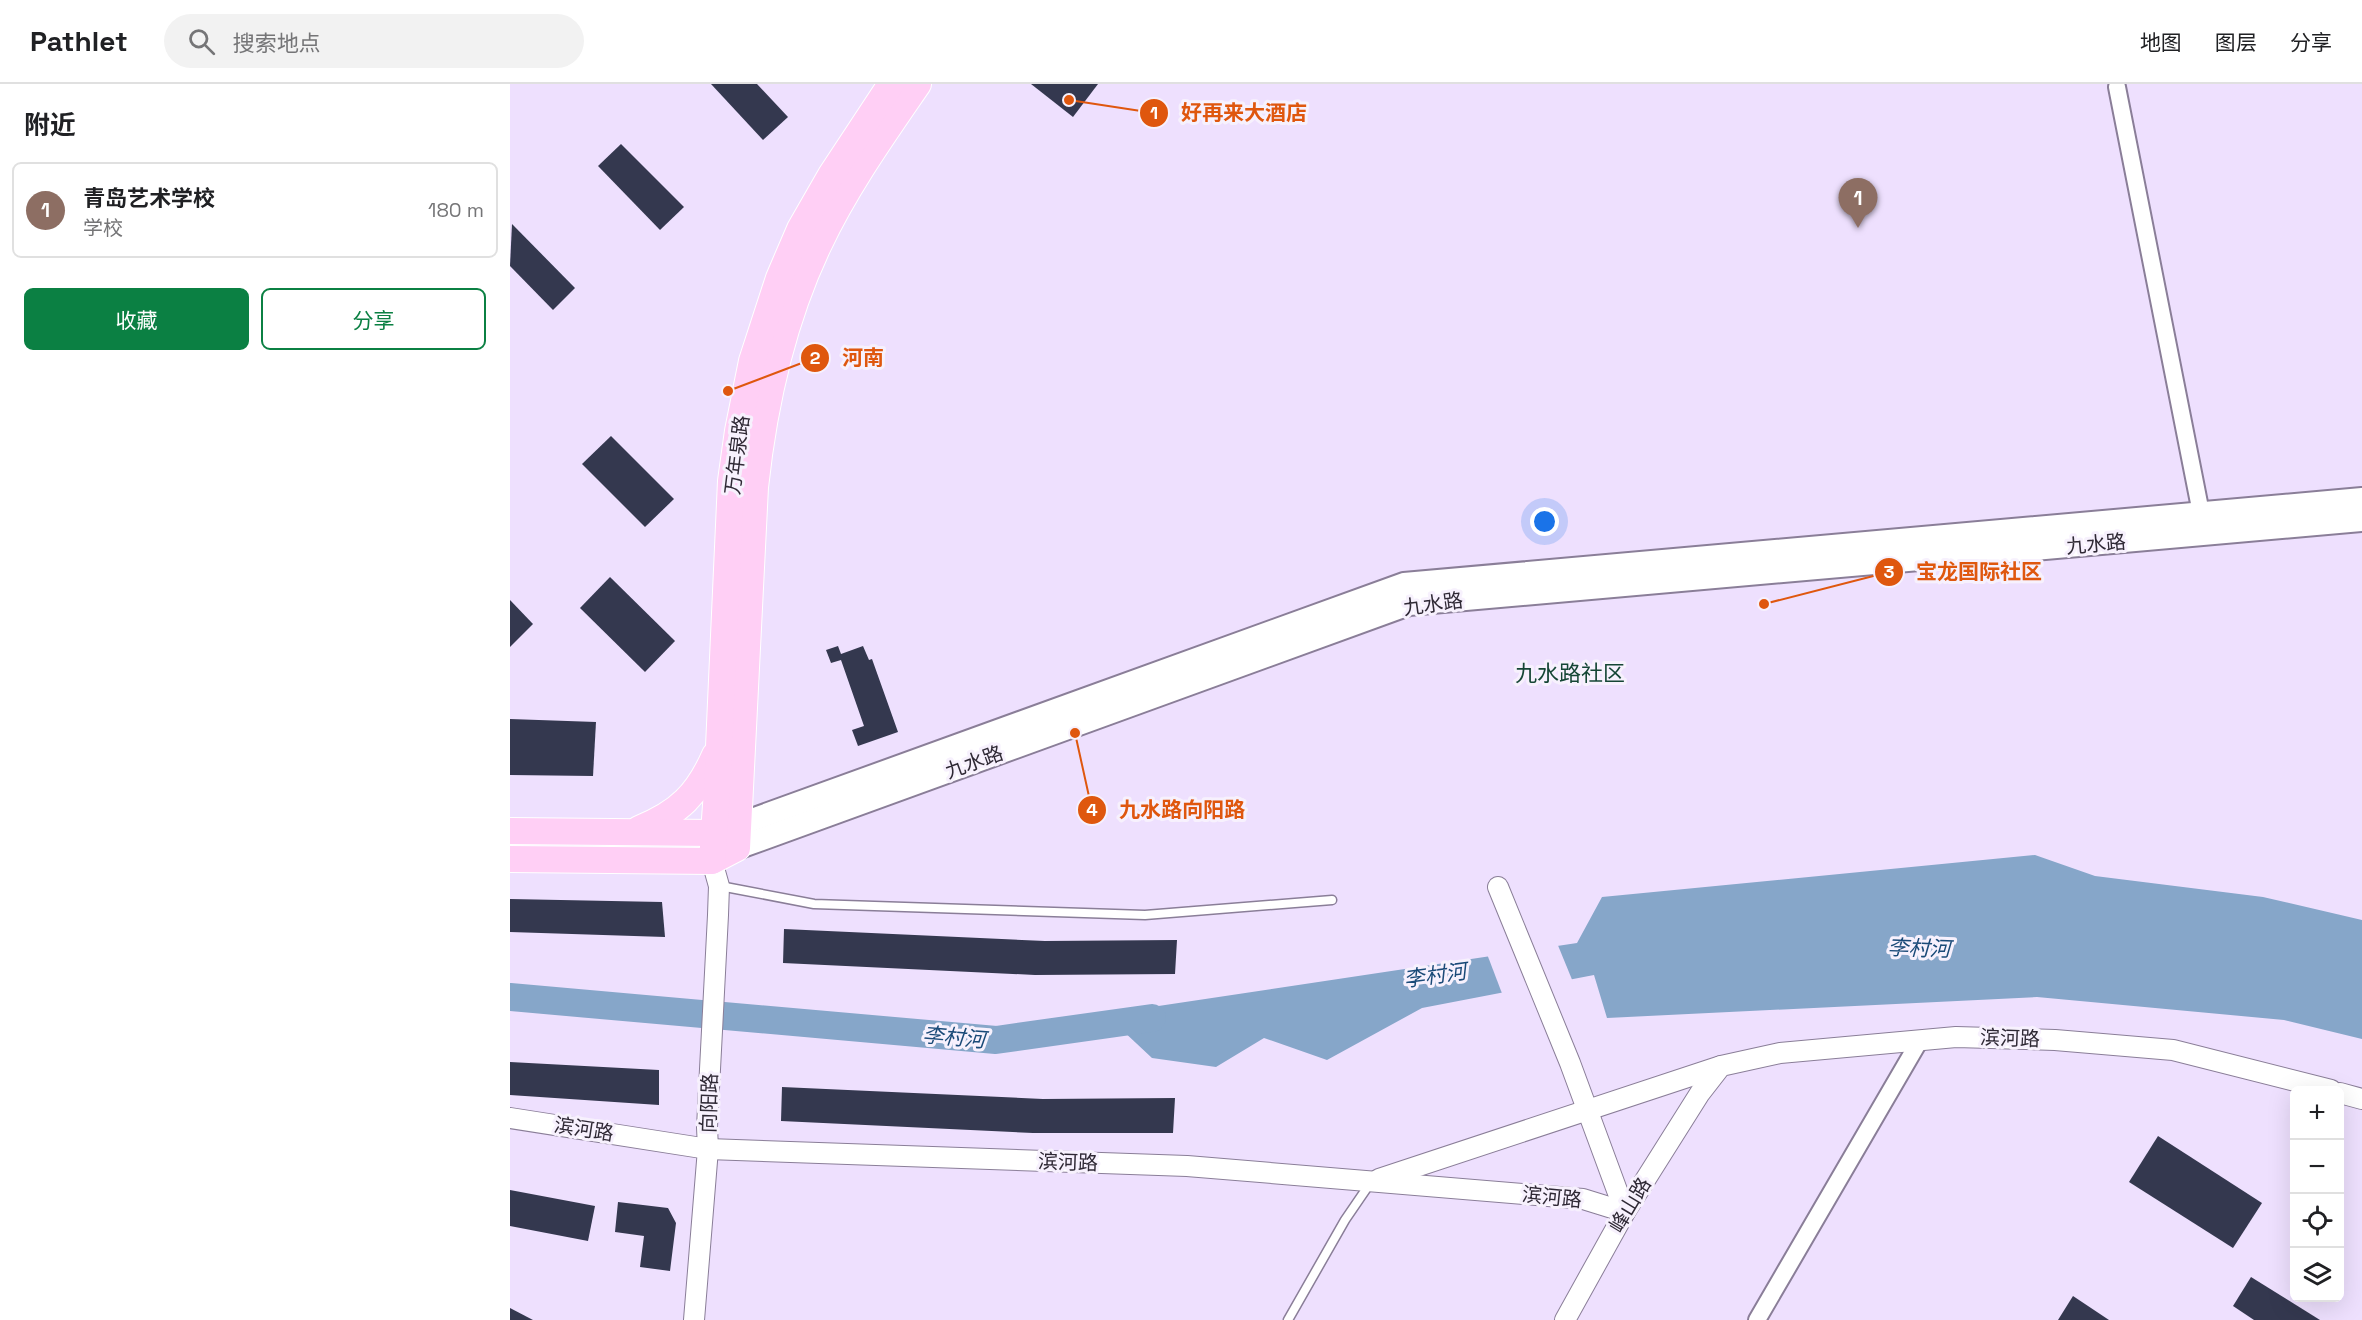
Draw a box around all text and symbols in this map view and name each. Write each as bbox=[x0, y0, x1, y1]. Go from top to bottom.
search box bbox=[164, 14, 584, 68]
text: Pathlet bbox=[30, 23, 128, 59]
icon: search bbox=[185, 25, 218, 58]
text: 搜索地点 bbox=[233, 29, 321, 57]
text: 地图 bbox=[2140, 29, 2182, 56]
text: 图层 bbox=[2215, 29, 2257, 56]
text: 分享 bbox=[2290, 29, 2332, 56]
callout: 好再来大酒店 bbox=[1139, 94, 1319, 133]
text: 好再来大酒店 bbox=[1181, 99, 1307, 126]
text: 1 bbox=[1150, 101, 1158, 124]
text: 附近 bbox=[24, 108, 76, 142]
pin: 1 bbox=[1838, 178, 1878, 228]
text: 青岛艺术学校 bbox=[83, 184, 215, 212]
text: 1 bbox=[41, 197, 50, 223]
text: 180 m bbox=[428, 197, 484, 223]
text: 学校 bbox=[83, 215, 123, 241]
button: 收藏 bbox=[24, 288, 249, 350]
button: 分享 bbox=[261, 288, 486, 350]
callout: 河南 bbox=[800, 339, 896, 378]
text: 河南 bbox=[842, 344, 884, 371]
text: 2 bbox=[810, 346, 821, 369]
street label: 万年泉路 bbox=[719, 414, 755, 496]
your location bbox=[1530, 507, 1559, 536]
street label: 九水路 bbox=[2065, 528, 2127, 560]
callout: 宝龙国际社区 bbox=[1874, 553, 2054, 592]
text: 宝龙国际社区 bbox=[1916, 558, 2042, 585]
text: 3 bbox=[1884, 560, 1895, 583]
street label: 九水路 bbox=[1401, 587, 1465, 621]
district label: 九水路社区 bbox=[1515, 659, 1625, 687]
street label: 九水路 bbox=[941, 740, 1007, 784]
callout: 九水路向阳路 bbox=[1077, 790, 1257, 829]
text: 九水路向阳路 bbox=[1119, 796, 1245, 823]
text: 4 bbox=[1086, 798, 1098, 821]
water label: 李村河 bbox=[1887, 933, 1955, 963]
water label: 李村河 bbox=[1402, 957, 1472, 993]
water label: 李村河 bbox=[921, 1021, 991, 1054]
street label: 滨河路 bbox=[1980, 1024, 2040, 1052]
street label: 向阳路 bbox=[695, 1073, 723, 1133]
map controls bbox=[2290, 1086, 2344, 1302]
button: + bbox=[2290, 1086, 2344, 1140]
street label: 滨河路 bbox=[552, 1111, 616, 1147]
button: − bbox=[2290, 1140, 2344, 1194]
street label: 滨河路 bbox=[1038, 1148, 1098, 1176]
street label: 峰山路 bbox=[1603, 1173, 1657, 1237]
street label: 滨河路 bbox=[1521, 1181, 1583, 1213]
button: locate bbox=[2290, 1194, 2344, 1248]
button: layers bbox=[2290, 1248, 2344, 1302]

